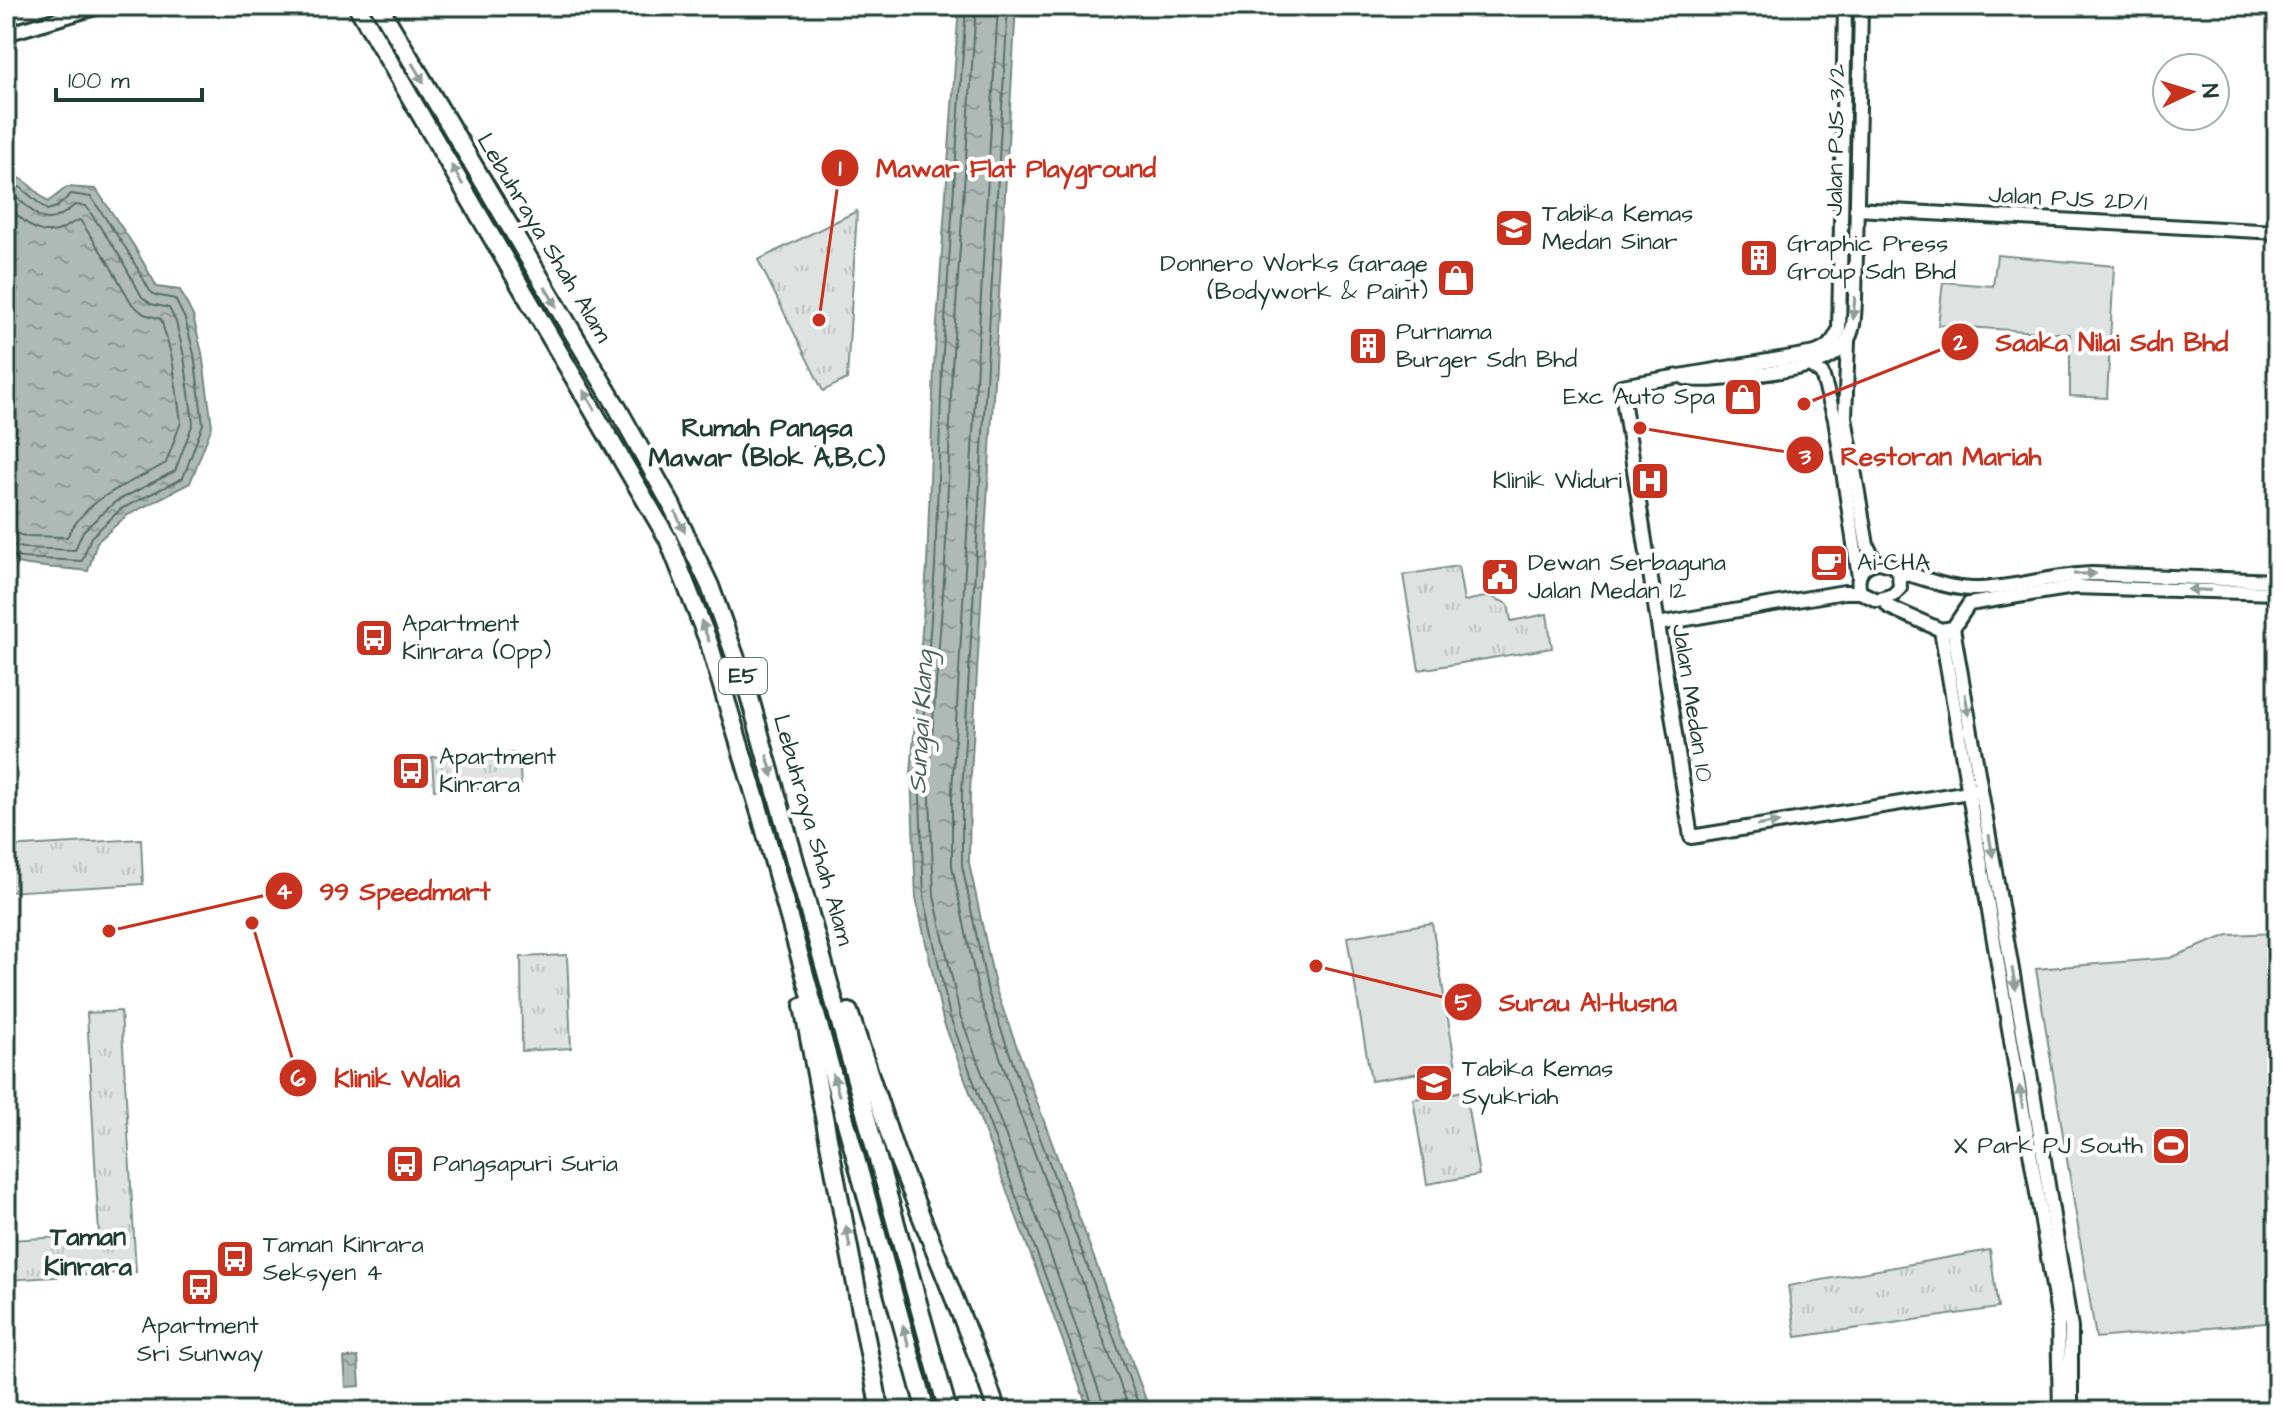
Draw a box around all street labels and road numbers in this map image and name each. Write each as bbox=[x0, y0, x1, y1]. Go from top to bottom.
street label: Jalan PJS 3/2 bbox=[1818, 63, 1854, 216]
street label: Lebuhraya Shah Alam bbox=[467, 127, 620, 350]
street label: Jalan PJS 2D/1 bbox=[1988, 178, 2148, 220]
street label: Jalan Medan 10 bbox=[1663, 621, 1721, 785]
road number: E5 bbox=[719, 658, 767, 694]
street label: Lebuhraya Shah Alam bbox=[763, 711, 862, 950]

